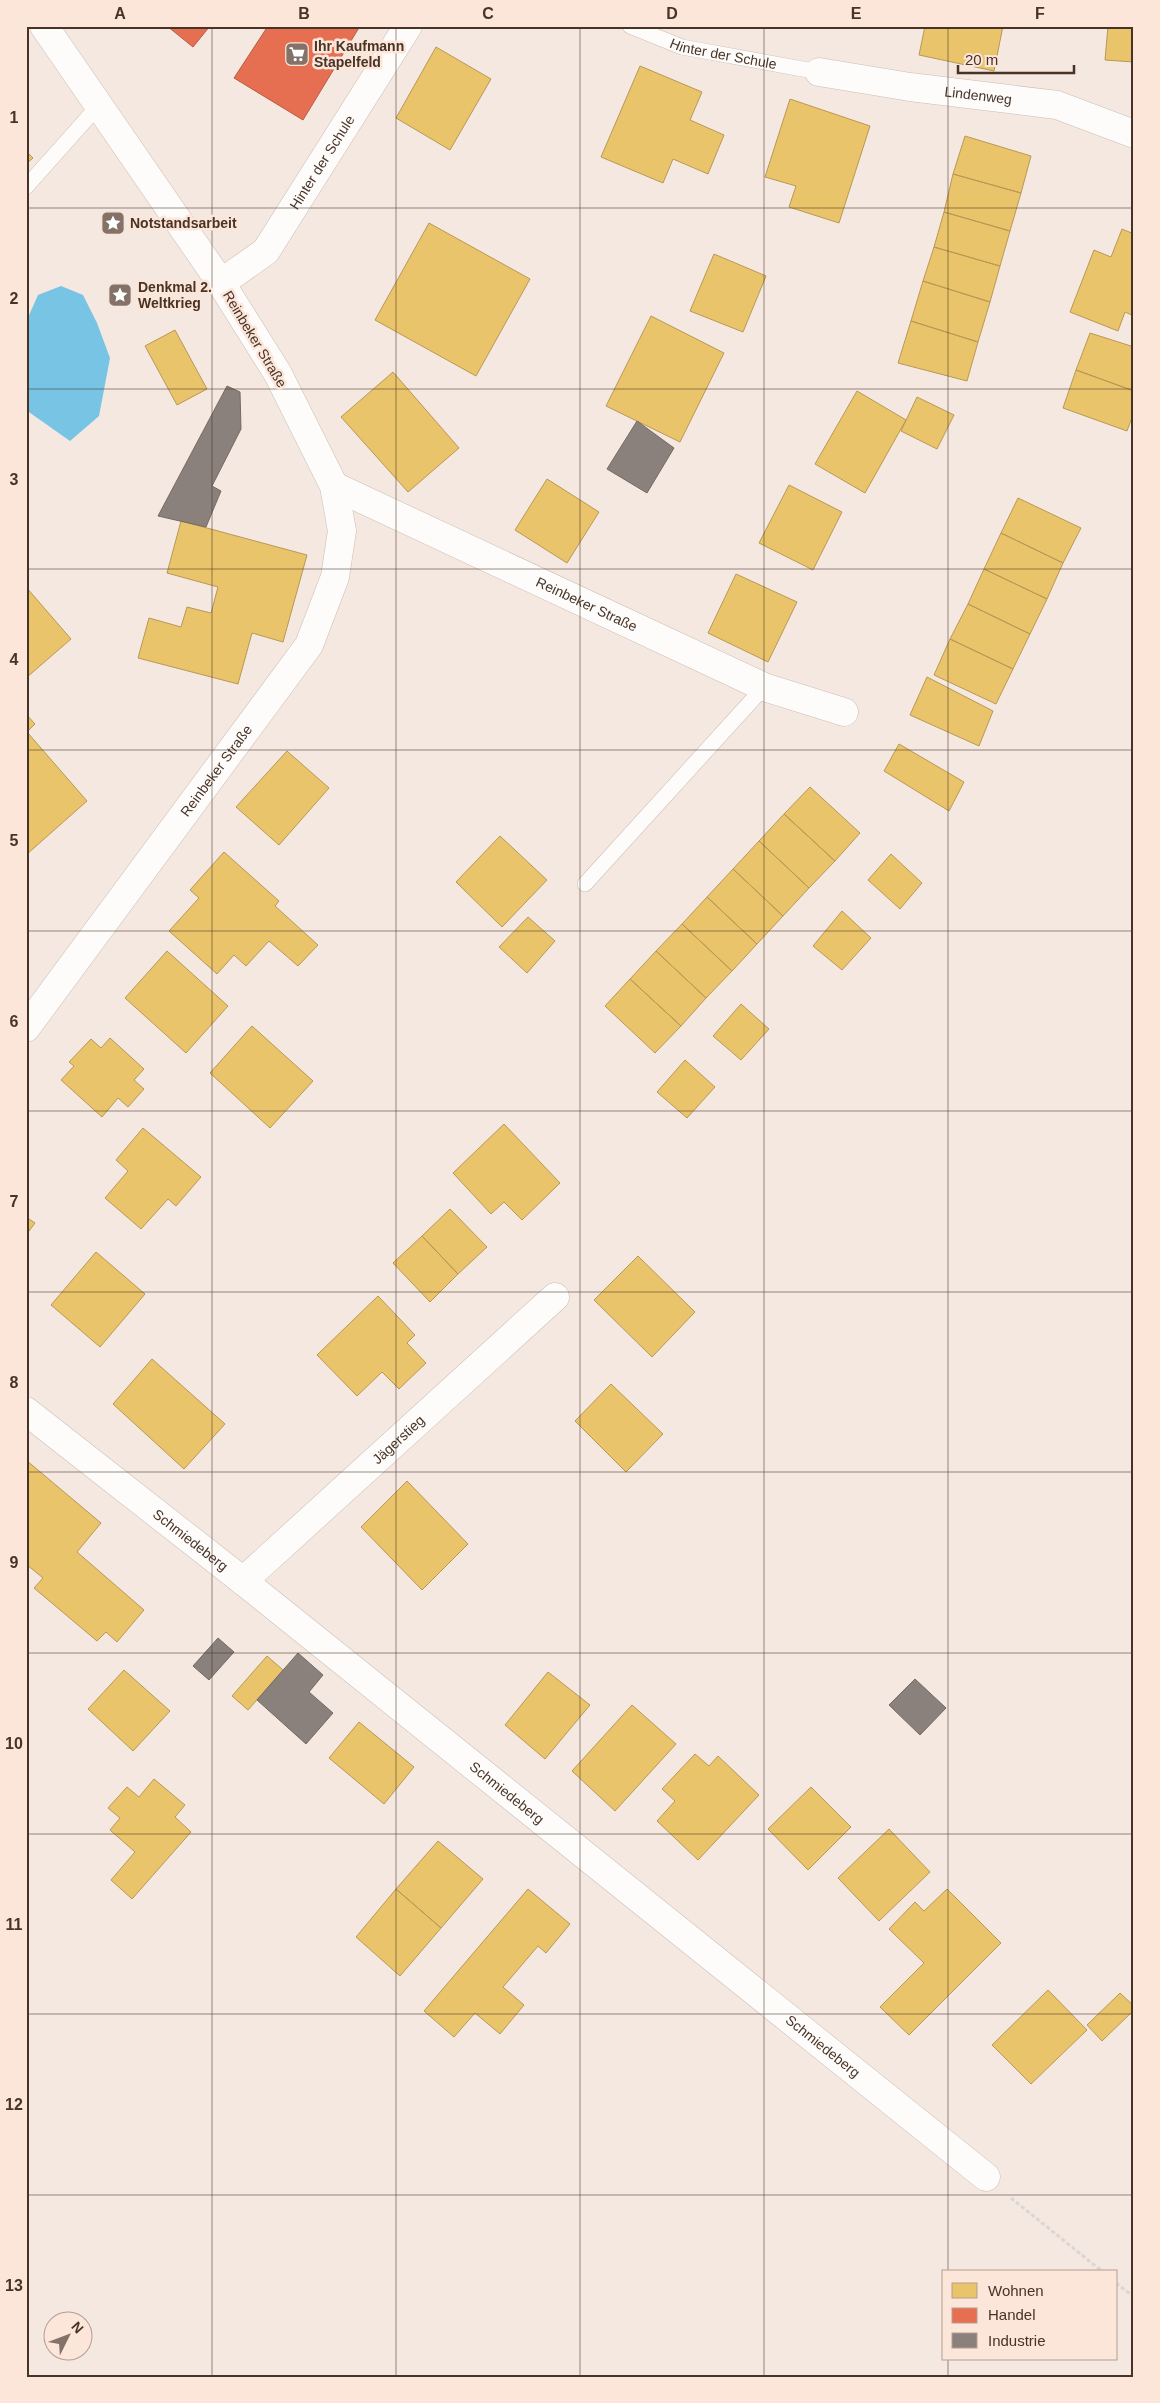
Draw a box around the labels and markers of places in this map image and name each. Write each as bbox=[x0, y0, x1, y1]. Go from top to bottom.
place label: Ihr Kaufmann Stapelfeld bbox=[314, 38, 404, 70]
supermarket icon: Ihr Kaufmann Stapelfeld bbox=[284, 41, 310, 67]
place icon: Notstandsarbeit bbox=[100, 210, 126, 236]
place label: Notstandsarbeit bbox=[130, 215, 237, 231]
place label: Denkmal 2. Weltkrieg bbox=[138, 279, 212, 311]
place icon: Denkmal 2. Weltkrieg bbox=[107, 282, 133, 308]

